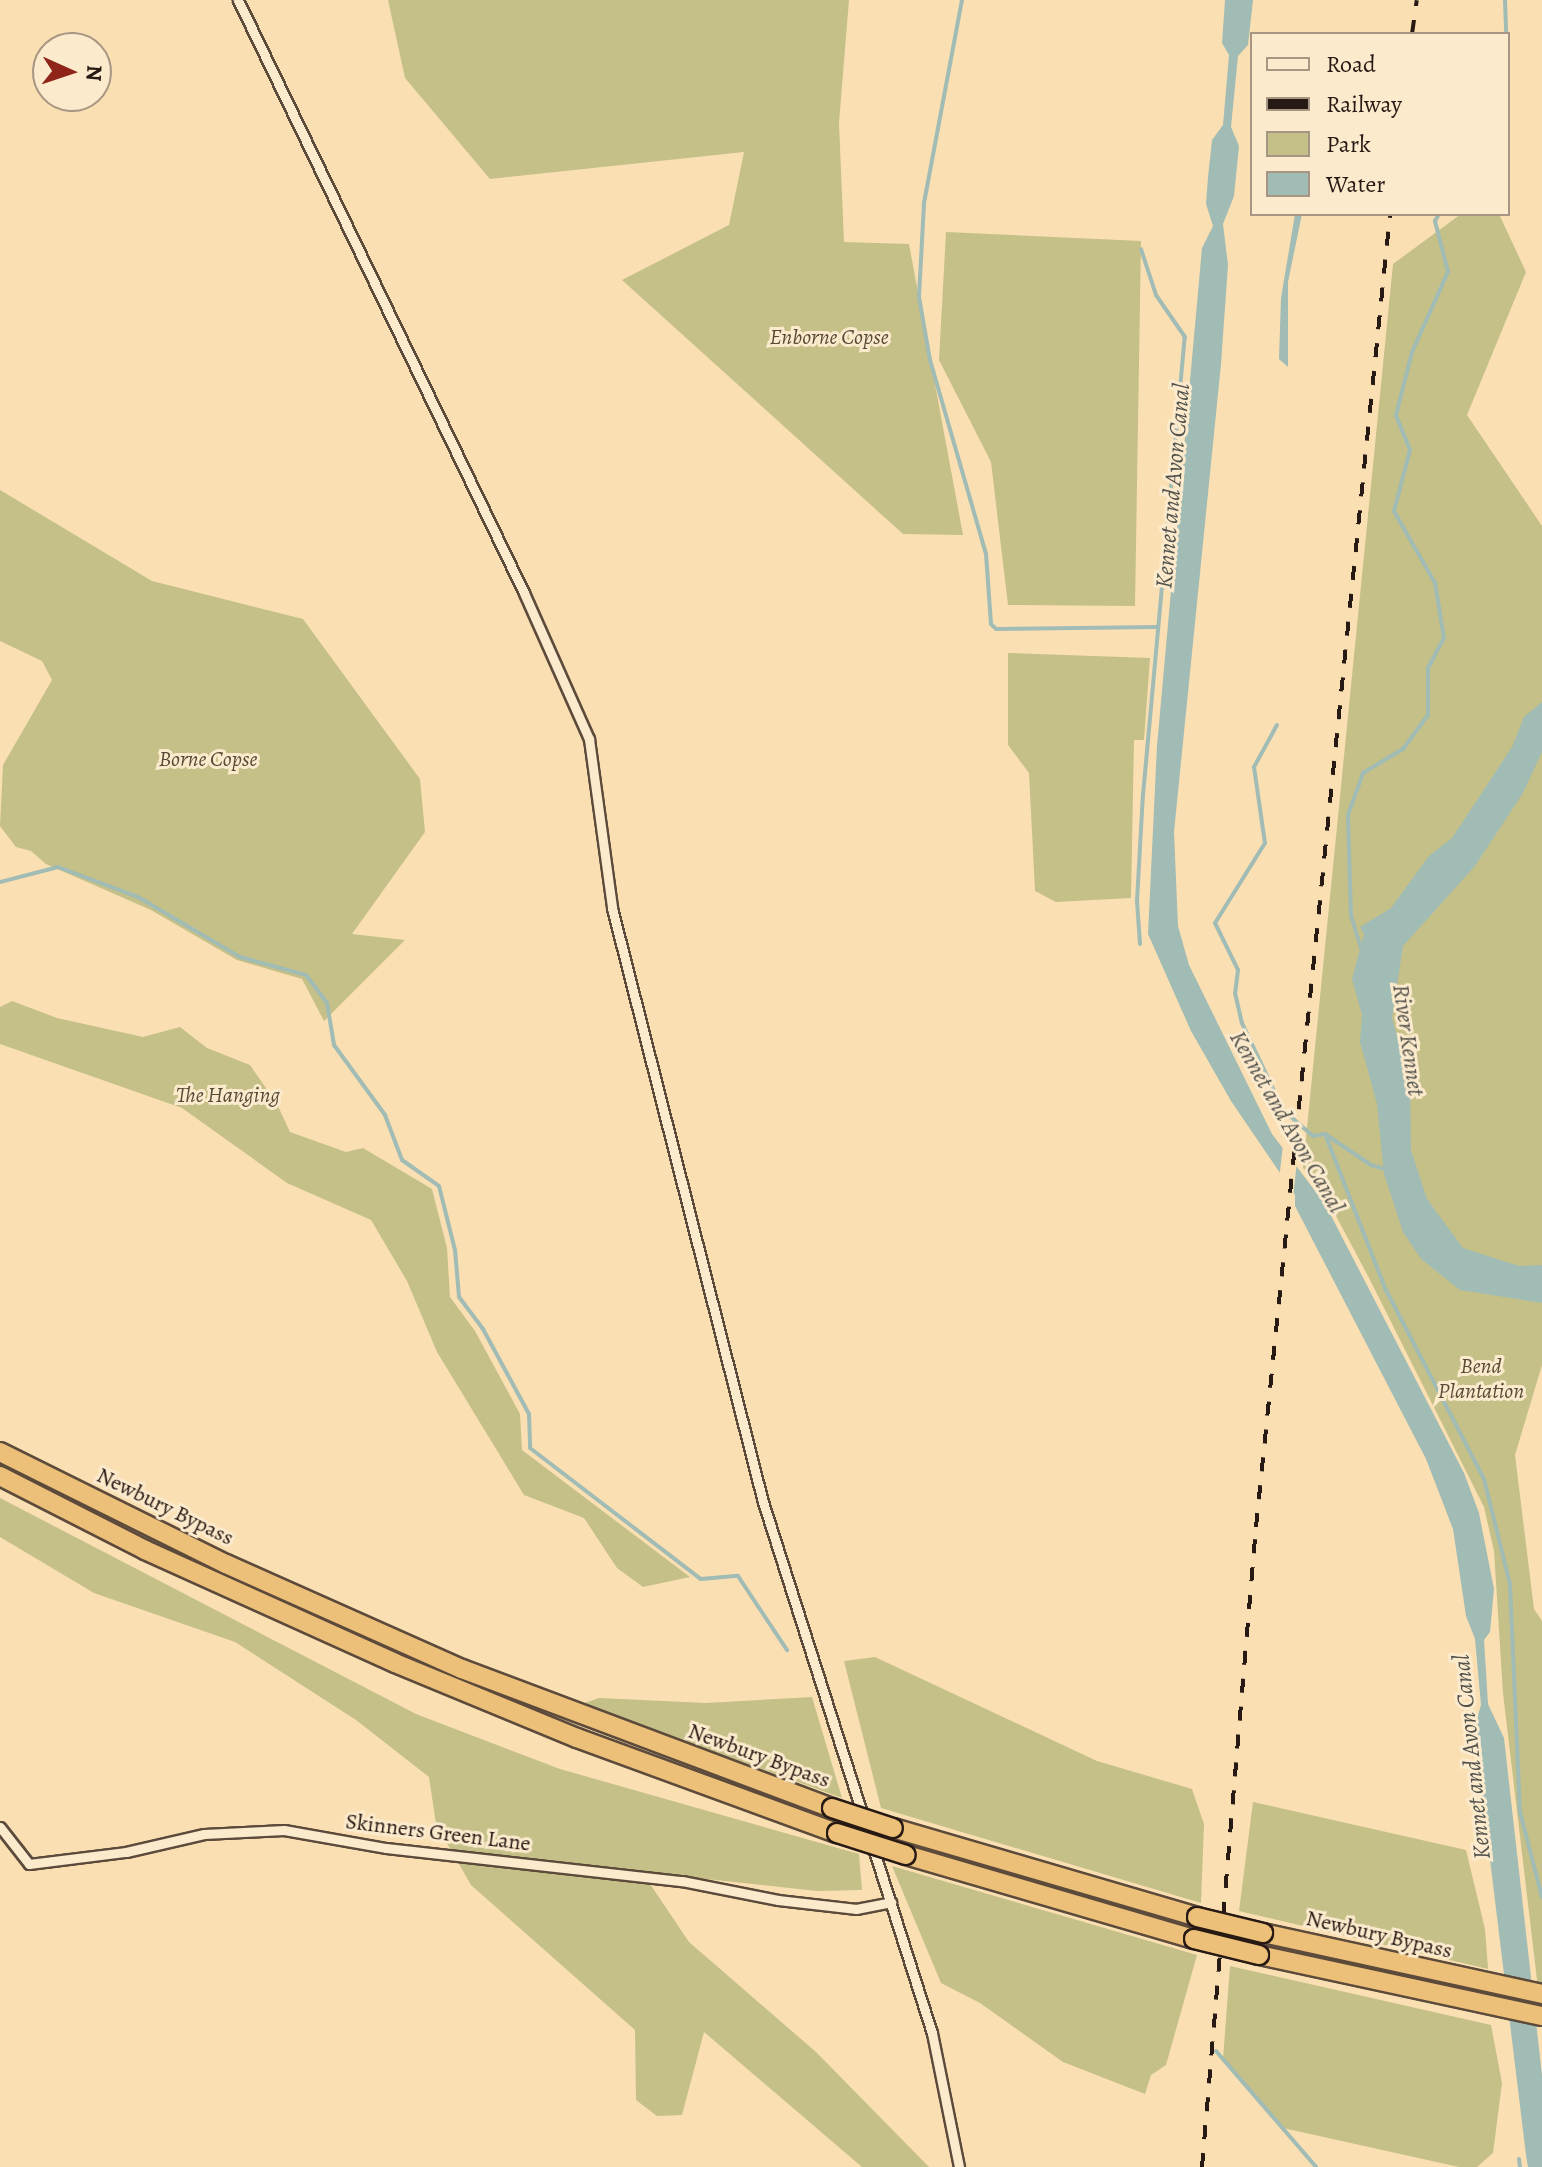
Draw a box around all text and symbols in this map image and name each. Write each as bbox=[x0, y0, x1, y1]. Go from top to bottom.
north arrow bbox=[32, 32, 112, 112]
legend bbox=[1250, 32, 1510, 216]
text: Road bbox=[1326, 48, 1376, 80]
text: N bbox=[79, 64, 109, 82]
text: Railway bbox=[1326, 88, 1402, 120]
text: Park bbox=[1326, 128, 1371, 160]
text: Water bbox=[1326, 168, 1386, 200]
park label: Enborne Copse bbox=[769, 325, 889, 351]
water label: Kennet and Avon Canal bbox=[1150, 382, 1196, 590]
park label: Borne Copse bbox=[159, 747, 257, 773]
water label: River Kennet bbox=[1386, 982, 1430, 1098]
water label: Kennet and Avon Canal bbox=[1223, 1026, 1351, 1218]
park label: The Hanging bbox=[176, 1083, 280, 1109]
park label: Bend Plantation bbox=[1438, 1353, 1524, 1404]
street label: Newbury Bypass bbox=[92, 1462, 238, 1552]
water label: Kennet and Avon Canal bbox=[1447, 1653, 1497, 1861]
street label: Newbury Bypass bbox=[684, 1718, 834, 1794]
street label: Skinners Green Lane bbox=[344, 1809, 532, 1857]
street label: Newbury Bypass bbox=[1303, 1905, 1455, 1965]

